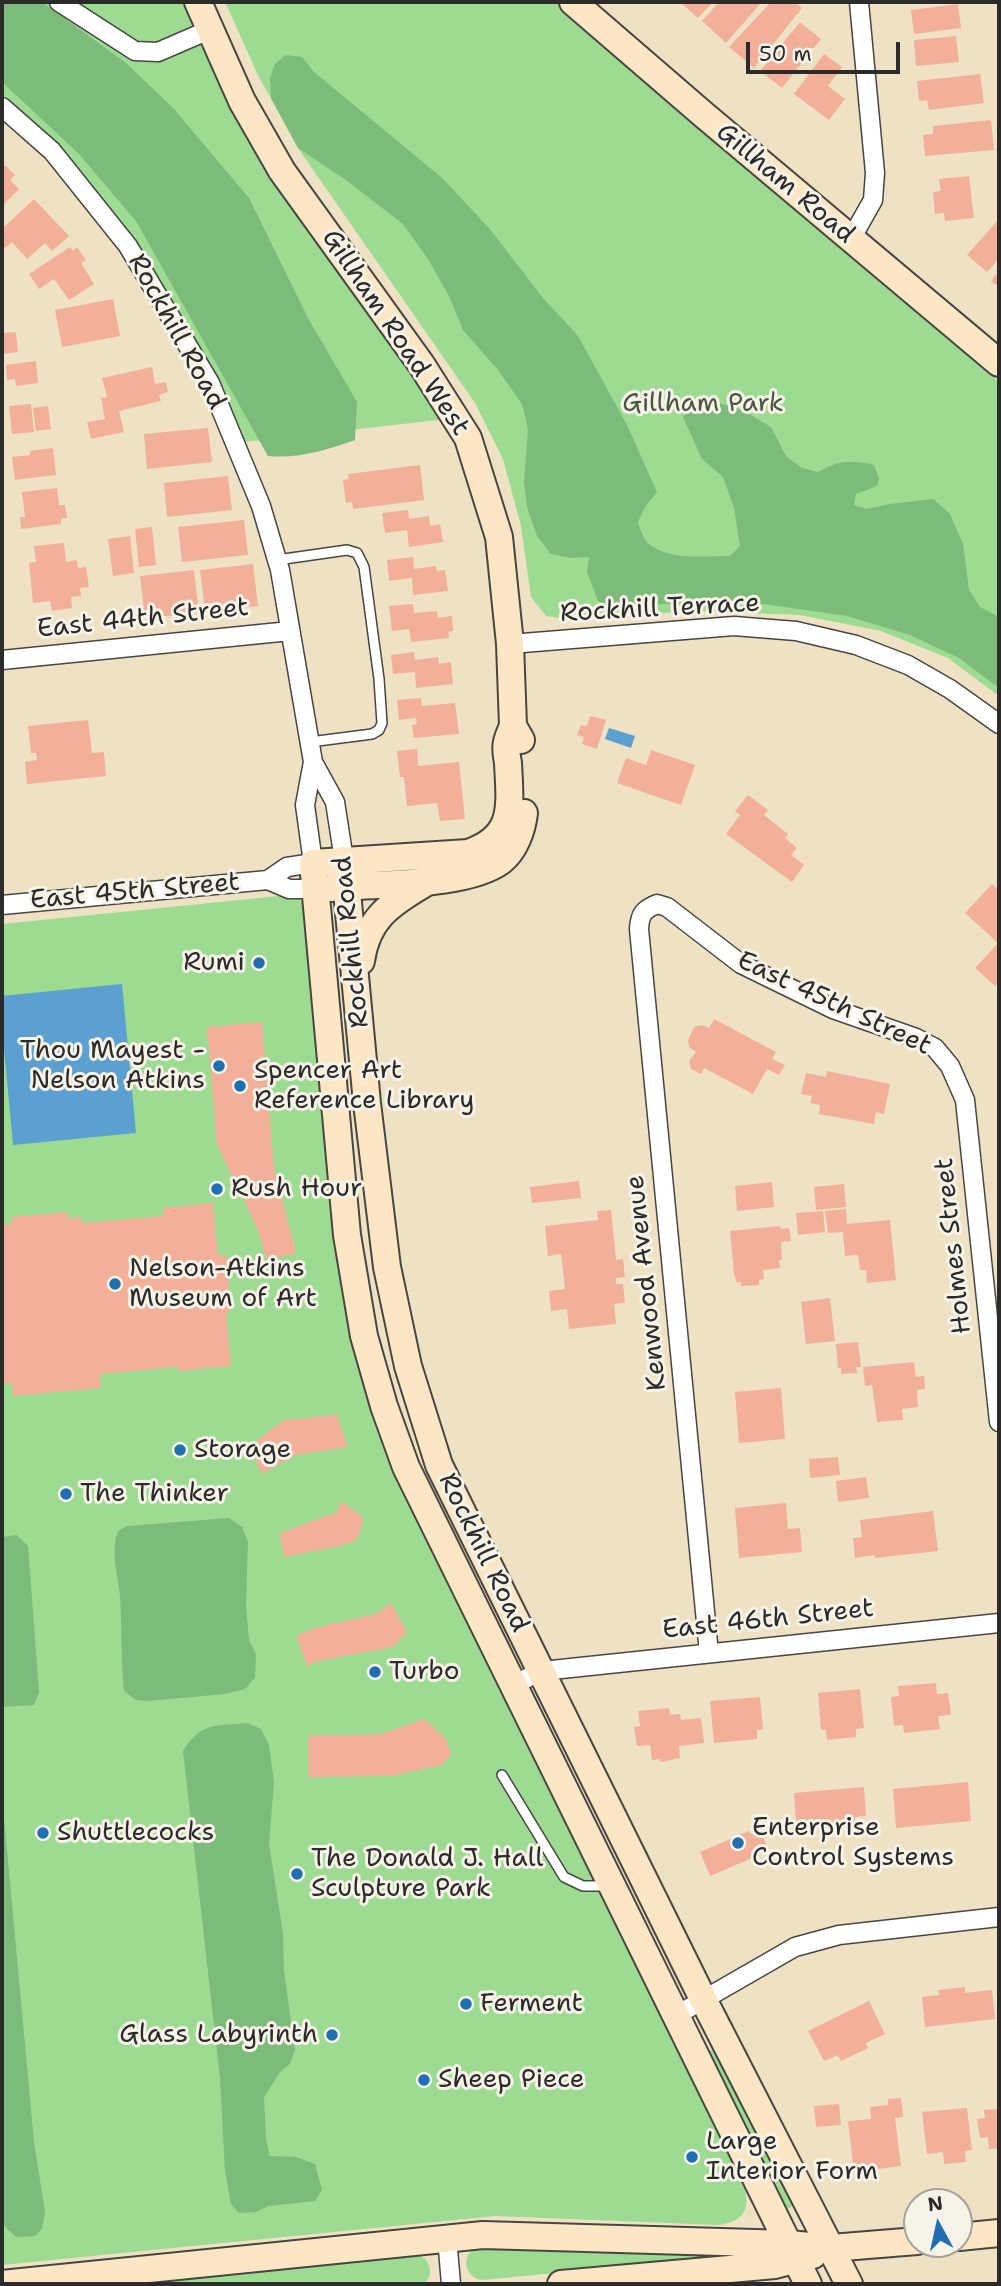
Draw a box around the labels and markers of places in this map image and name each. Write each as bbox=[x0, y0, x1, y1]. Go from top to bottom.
place label: Rumi bbox=[183, 947, 245, 979]
marker: Rumi bbox=[251, 955, 267, 971]
place label: Thou Mayest - Nelson Atkins bbox=[20, 1035, 205, 1096]
place label: Spencer Art Reference Library bbox=[254, 1055, 474, 1116]
marker: Thou Mayest - Nelson Atkins bbox=[211, 1058, 227, 1074]
marker: Spencer Art Reference Library bbox=[232, 1078, 248, 1094]
place label: Rush Hour bbox=[231, 1173, 362, 1205]
marker: Rush Hour bbox=[209, 1181, 225, 1197]
place label: Nelson-Atkins Museum of Art bbox=[129, 1253, 317, 1314]
marker: Nelson-Atkins Museum of Art bbox=[107, 1276, 123, 1292]
place label: Storage bbox=[194, 1434, 291, 1466]
marker: Storage bbox=[172, 1442, 188, 1458]
place label: The Thinker bbox=[80, 1478, 229, 1510]
marker: The Thinker bbox=[58, 1486, 74, 1502]
place label: Turbo bbox=[389, 1656, 460, 1688]
marker: Turbo bbox=[367, 1664, 383, 1680]
place label: Enterprise Control Systems bbox=[752, 1812, 954, 1874]
place label: Shuttlecocks bbox=[57, 1817, 214, 1849]
marker: Shuttlecocks bbox=[35, 1825, 51, 1841]
marker: Enterprise Control Systems bbox=[730, 1835, 746, 1851]
place label: The Donald J. Hall Sculpture Park bbox=[311, 1843, 543, 1904]
marker: The Donald J. Hall Sculpture Park bbox=[289, 1866, 305, 1882]
place label: Ferment bbox=[480, 1988, 583, 2020]
marker: Ferment bbox=[458, 1996, 474, 2012]
place label: Glass Labyrinth bbox=[119, 2019, 318, 2051]
marker: Glass Labyrinth bbox=[324, 2027, 340, 2043]
place label: Sheep Piece bbox=[438, 2064, 585, 2096]
marker: Sheep Piece bbox=[416, 2072, 432, 2088]
place label: Large Interior Form bbox=[706, 2126, 878, 2188]
marker: Large Interior Form bbox=[684, 2149, 700, 2165]

